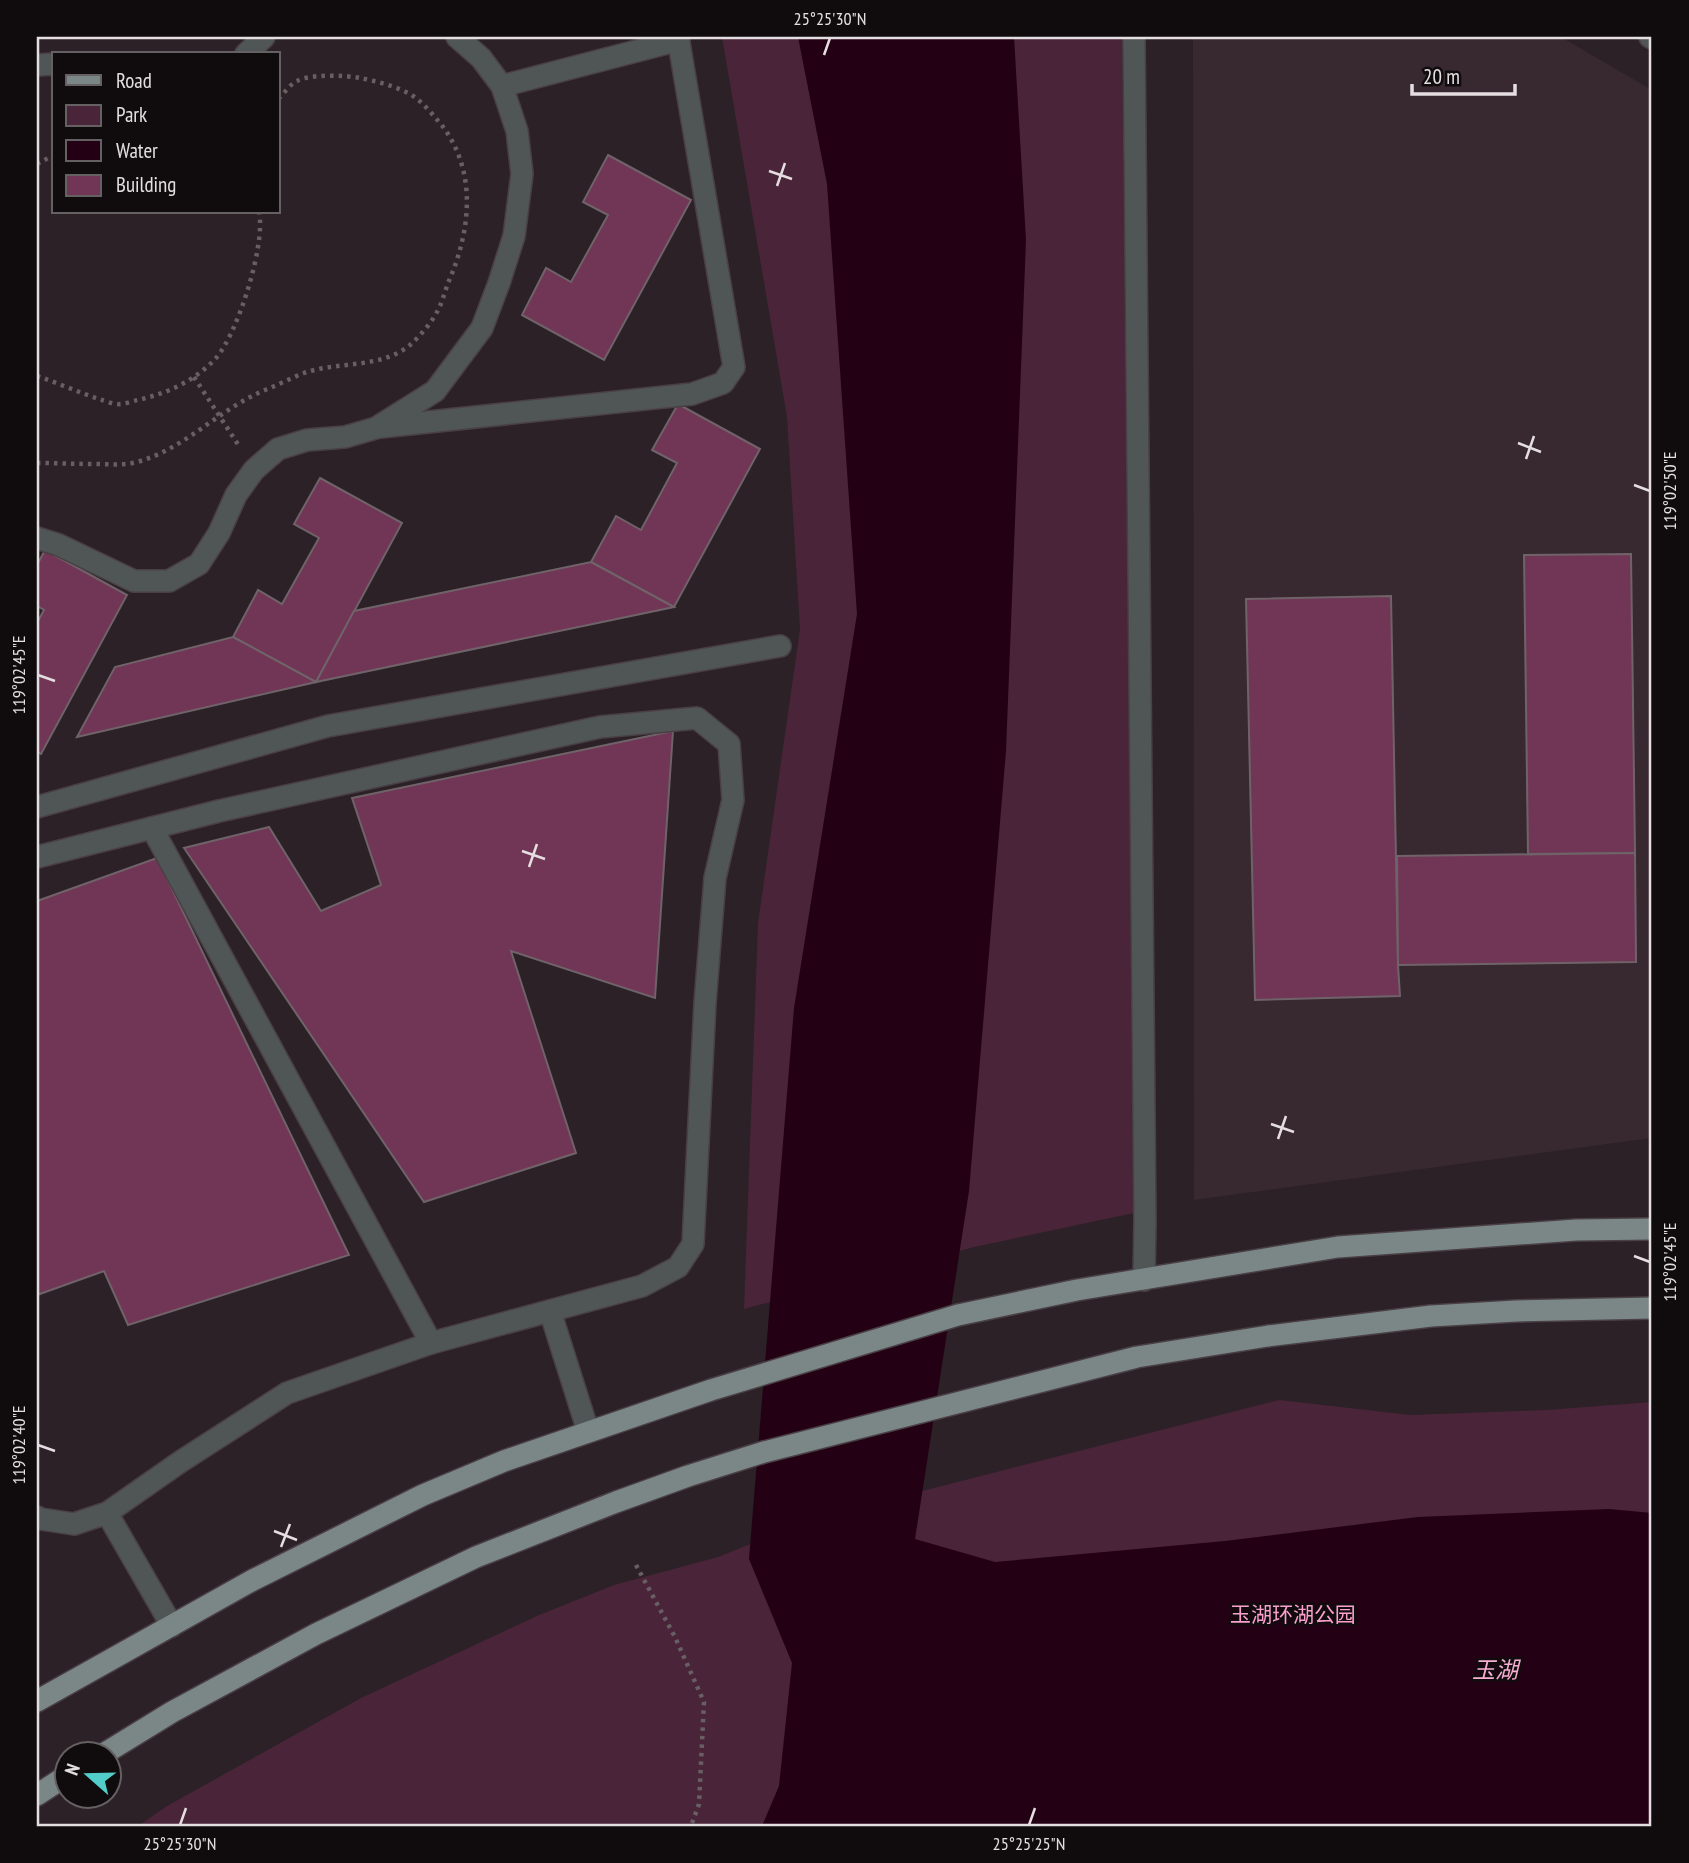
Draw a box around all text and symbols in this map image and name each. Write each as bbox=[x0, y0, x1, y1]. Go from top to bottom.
text: 25°25'30"N bbox=[794, 7, 866, 30]
legend bbox=[52, 52, 280, 214]
scale bar bbox=[1412, 52, 1516, 96]
text: 20 m bbox=[1423, 63, 1460, 90]
text: Road bbox=[116, 67, 152, 94]
text: Park bbox=[116, 101, 147, 128]
text: Water bbox=[116, 137, 158, 164]
text: Building bbox=[116, 171, 176, 198]
text: 119°02'50"E bbox=[1658, 452, 1681, 530]
text: 119°02'45"E bbox=[7, 636, 30, 714]
text: 119°02'45"E bbox=[1658, 1223, 1681, 1301]
text: 119°02'40"E bbox=[7, 1406, 30, 1484]
park label: 玉湖环湖公园 bbox=[1230, 1601, 1356, 1628]
water label: 玉湖 bbox=[1472, 1655, 1521, 1684]
north arrow bbox=[52, 1741, 122, 1811]
text: N bbox=[59, 1760, 85, 1778]
text: 25°25'30"N bbox=[144, 1832, 216, 1855]
text: 25°25'25"N bbox=[993, 1832, 1065, 1855]

